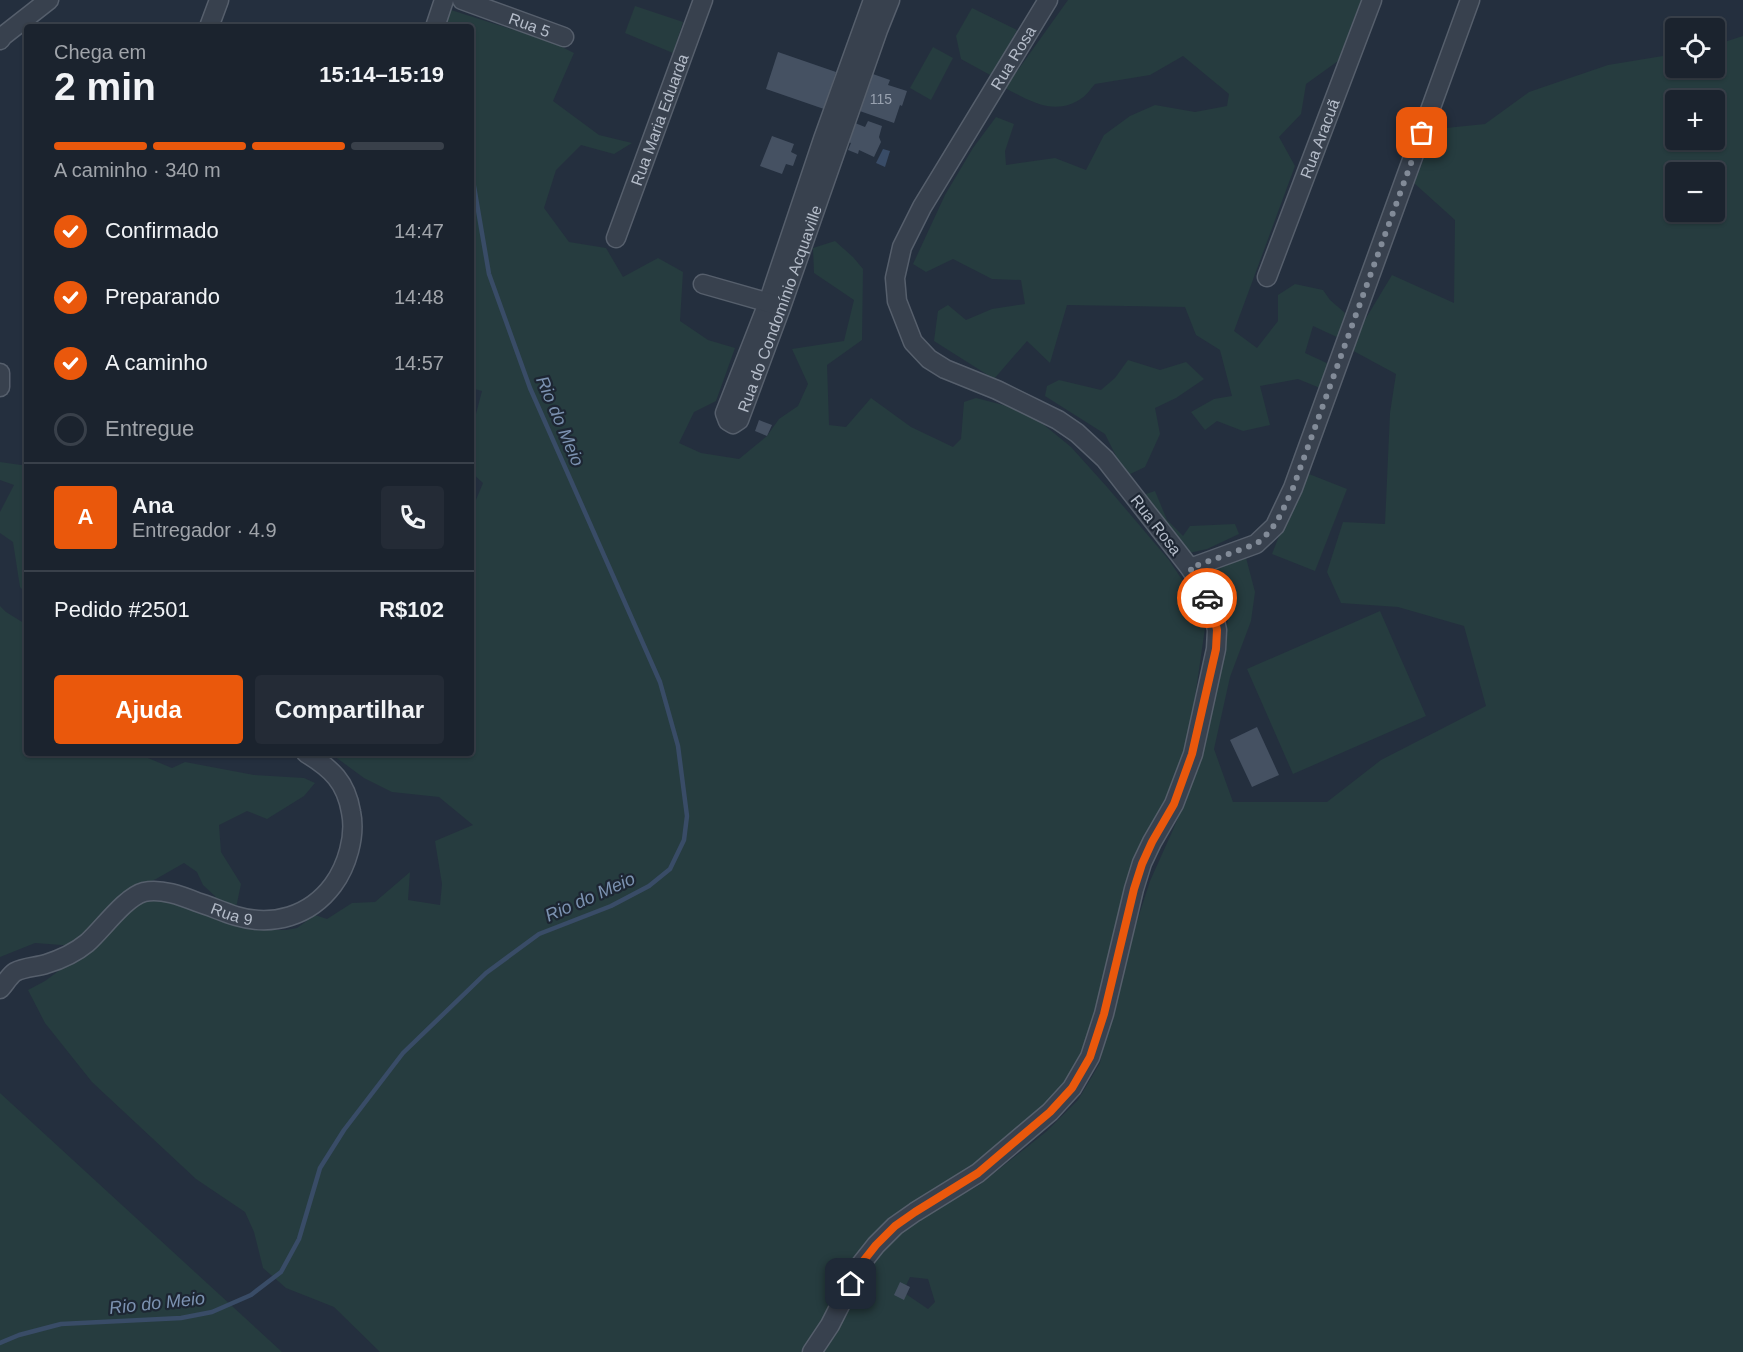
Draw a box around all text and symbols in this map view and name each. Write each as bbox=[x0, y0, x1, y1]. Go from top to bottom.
street label: Rua 5 bbox=[507, 9, 553, 40]
map controls bbox=[1665, 18, 1725, 222]
button: locate bbox=[1665, 18, 1725, 78]
street label: Rua Rosa bbox=[987, 23, 1039, 92]
text: Chega em bbox=[54, 41, 146, 63]
street label: Rua Maria Eduarda bbox=[627, 51, 691, 188]
text: 15:14–15:19 bbox=[319, 62, 444, 87]
text: 2 min bbox=[54, 65, 156, 108]
button: + bbox=[1665, 90, 1725, 150]
house number: 115 bbox=[870, 91, 892, 107]
street label: Rua Aracuã bbox=[1297, 96, 1342, 181]
pin bbox=[1396, 107, 1447, 158]
icon: bag bbox=[1405, 116, 1438, 149]
text: A caminho · 340 m bbox=[54, 159, 221, 181]
button: − bbox=[1665, 162, 1725, 222]
street label: Rua do Condomínio Acquaville bbox=[734, 203, 825, 414]
icon: check bbox=[54, 215, 87, 248]
text: Confirmado bbox=[105, 218, 219, 243]
text: 14:47 bbox=[394, 220, 444, 242]
icon: check bbox=[54, 281, 87, 314]
text: Preparando bbox=[105, 284, 220, 309]
text: 14:48 bbox=[394, 286, 444, 308]
icon: check bbox=[54, 347, 87, 380]
text: A caminho bbox=[105, 350, 208, 375]
text: 14:57 bbox=[394, 352, 444, 374]
water label: Rio do Meio bbox=[532, 373, 588, 469]
text: Entregue bbox=[105, 416, 194, 441]
button: phone bbox=[381, 486, 444, 549]
street label: Rua Rosa bbox=[1127, 492, 1185, 558]
text: Ana bbox=[132, 493, 174, 518]
text: A bbox=[78, 504, 93, 529]
text: Entregador · 4.9 bbox=[132, 519, 277, 541]
courier bbox=[1177, 568, 1237, 628]
icon: car bbox=[1191, 582, 1224, 615]
text: Pedido #2501 bbox=[54, 597, 190, 622]
text: R$102 bbox=[379, 597, 444, 622]
button: Ajuda bbox=[54, 675, 243, 744]
button: Compartilhar bbox=[255, 675, 444, 744]
water label: Rio do Meio bbox=[542, 868, 638, 926]
street label: Rua 9 bbox=[209, 899, 254, 928]
pin bbox=[825, 1258, 876, 1309]
icon: home bbox=[834, 1267, 867, 1300]
water label: Rio do Meio bbox=[108, 1288, 206, 1318]

